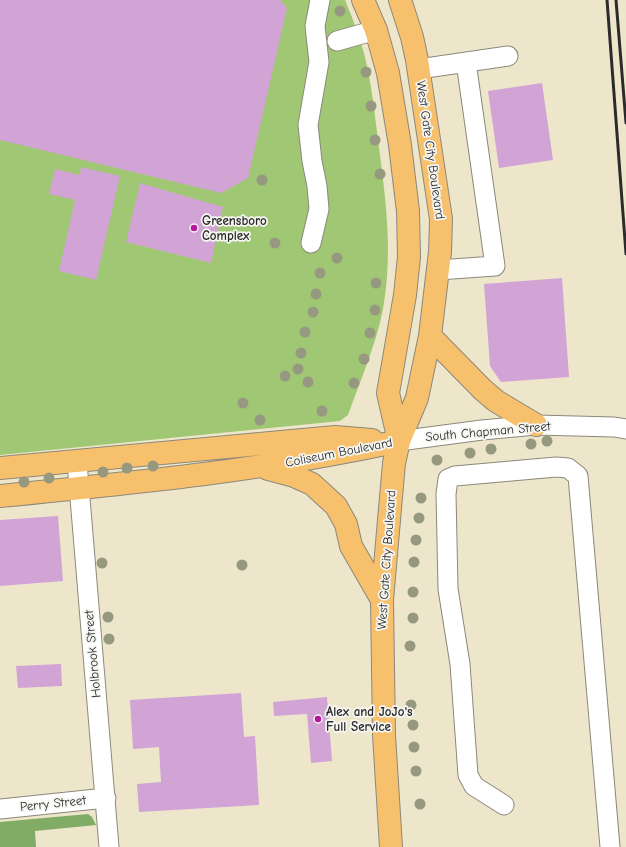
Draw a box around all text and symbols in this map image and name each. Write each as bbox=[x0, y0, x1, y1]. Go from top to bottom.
street label: West Gate City Boulevard bbox=[413, 80, 447, 220]
place label: Greensboro Complex bbox=[202, 213, 267, 244]
marker: Greensboro Complex bbox=[189, 223, 199, 233]
street label: South Chapman Street bbox=[425, 419, 551, 445]
street label: Coliseum Boulevard bbox=[284, 435, 394, 471]
street label: West Gate City Boulevard bbox=[374, 490, 400, 630]
street label: Holbrook Street bbox=[81, 610, 105, 698]
place label: Alex and JoJo's Full Service bbox=[326, 704, 413, 735]
marker: Alex and JoJo's Full Service bbox=[313, 714, 323, 724]
street label: Perry Street bbox=[19, 793, 87, 815]

